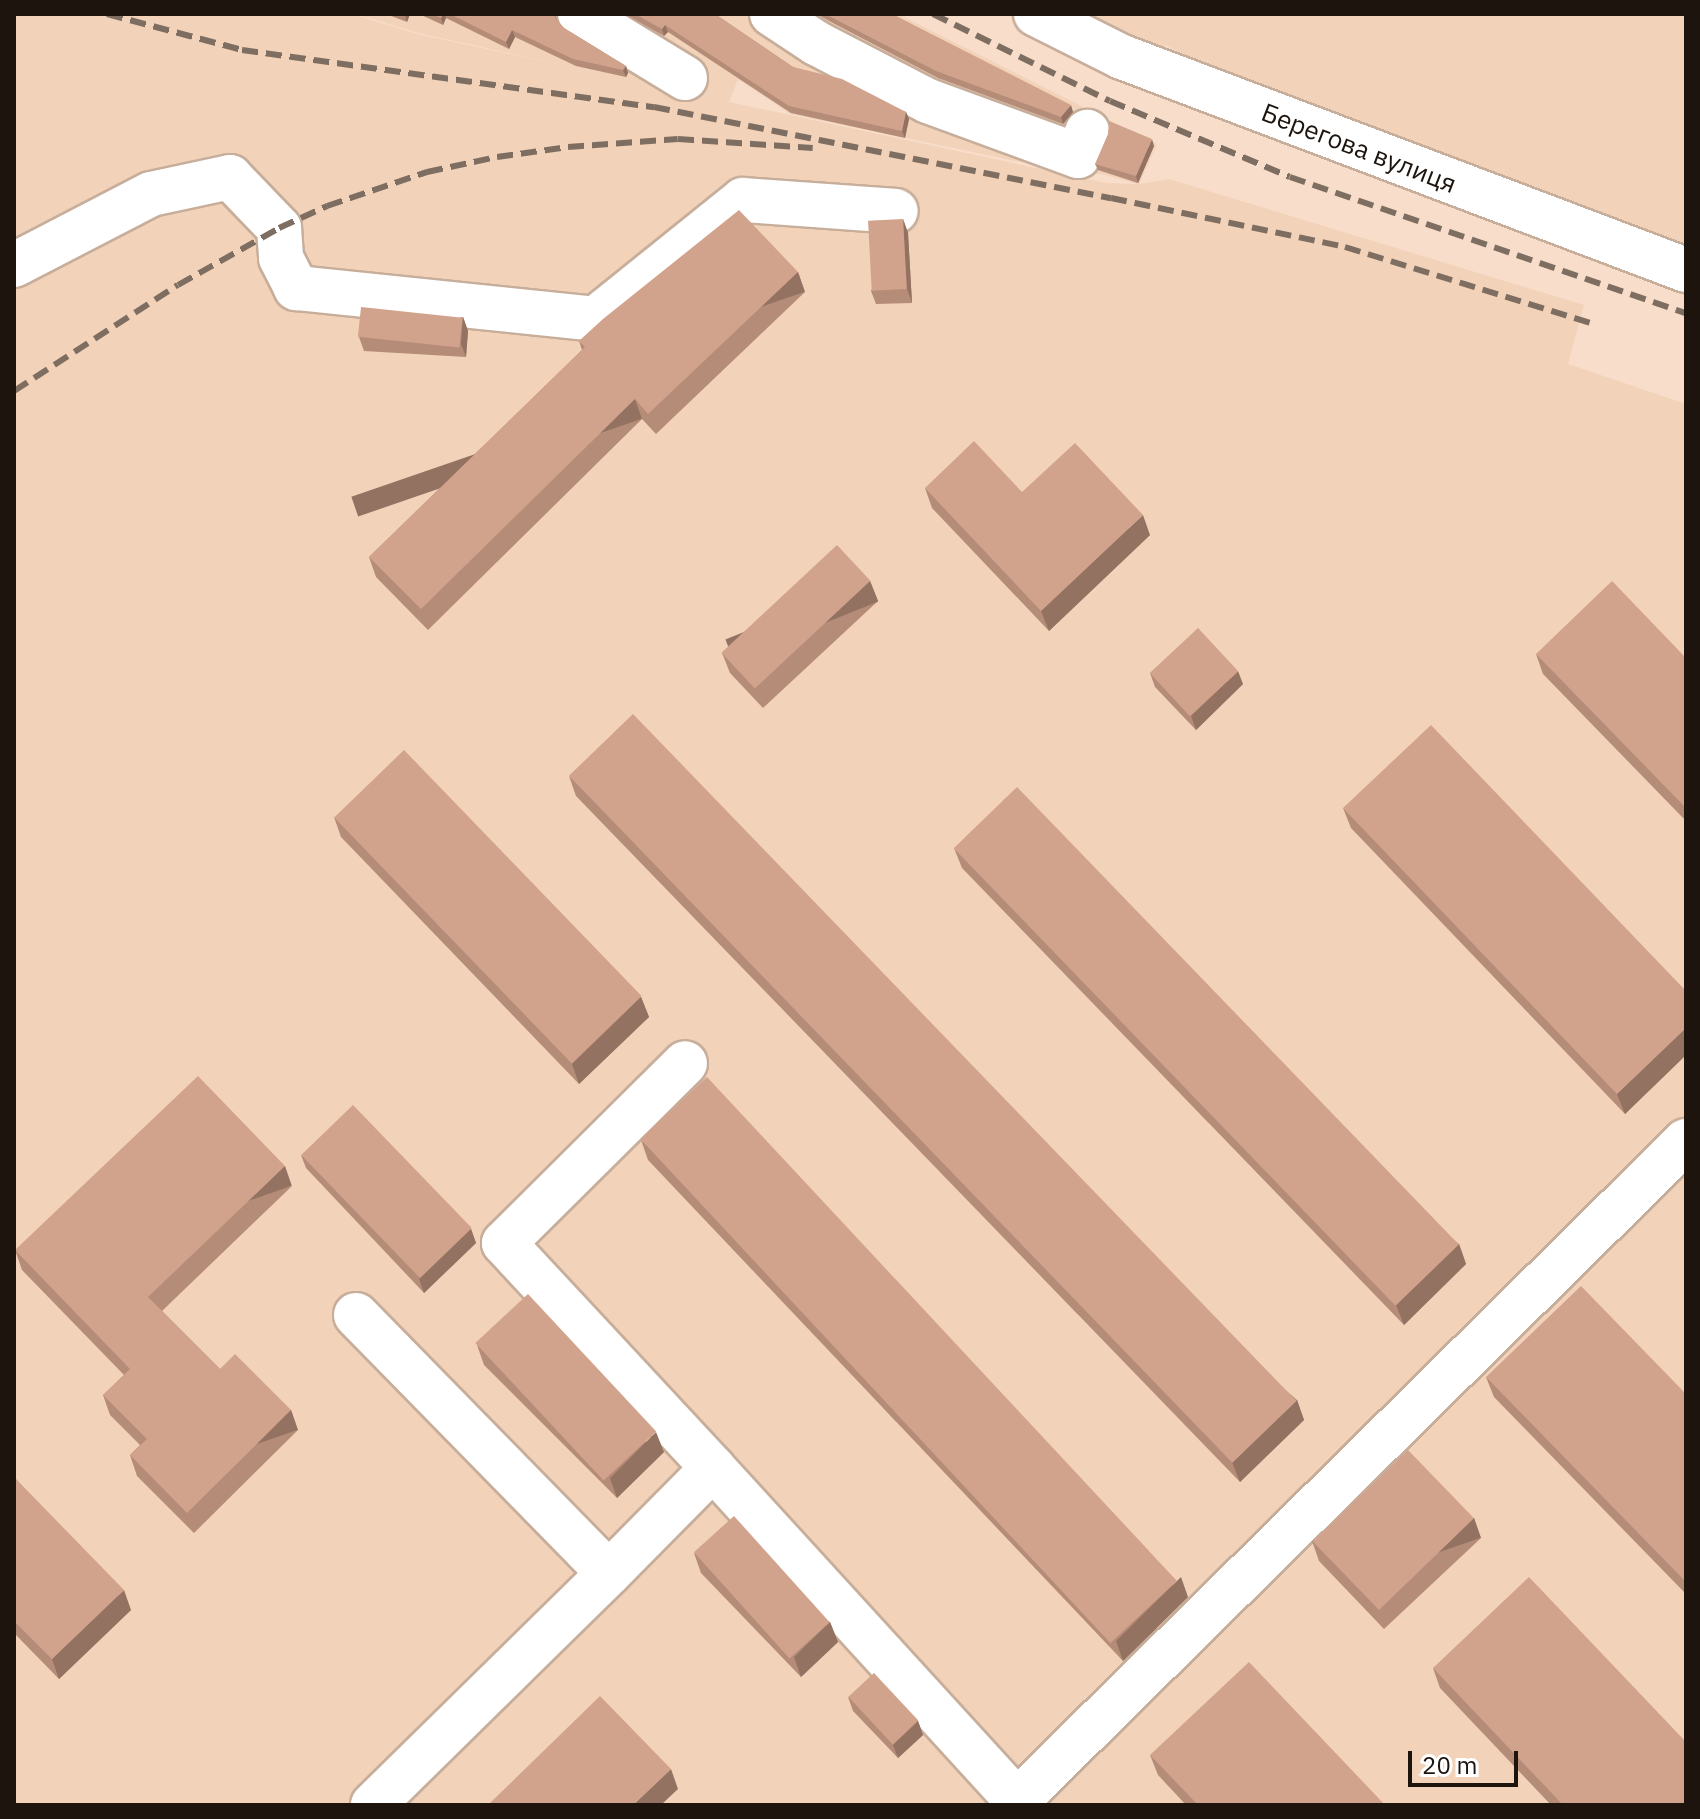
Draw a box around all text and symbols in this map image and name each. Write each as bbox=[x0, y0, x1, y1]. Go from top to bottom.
street label: Берегова вулиця bbox=[1257, 96, 1461, 200]
scale bar bbox=[1412, 1735, 1522, 1785]
text: 20 m bbox=[1422, 1749, 1477, 1781]

